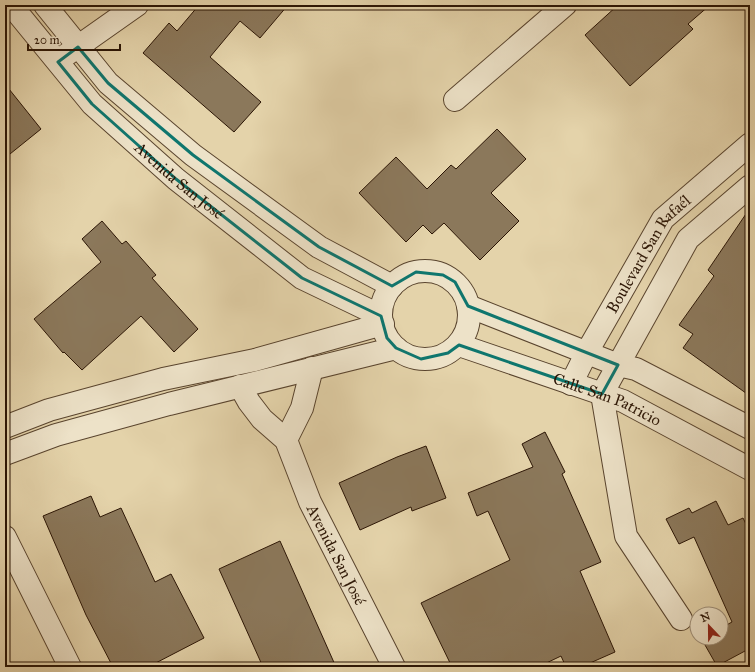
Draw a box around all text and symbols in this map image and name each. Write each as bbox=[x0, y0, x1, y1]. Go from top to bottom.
scale bar bbox=[28, 26, 120, 52]
text: 20 m bbox=[34, 33, 60, 47]
street label: Avenida San José bbox=[130, 137, 228, 223]
street label: Boulevard San Rafaél bbox=[602, 190, 695, 317]
street label: Calle San Patricio bbox=[551, 369, 665, 430]
street label: Avenida San José bbox=[302, 500, 370, 609]
north arrow bbox=[689, 606, 729, 646]
text: N bbox=[699, 609, 713, 625]

